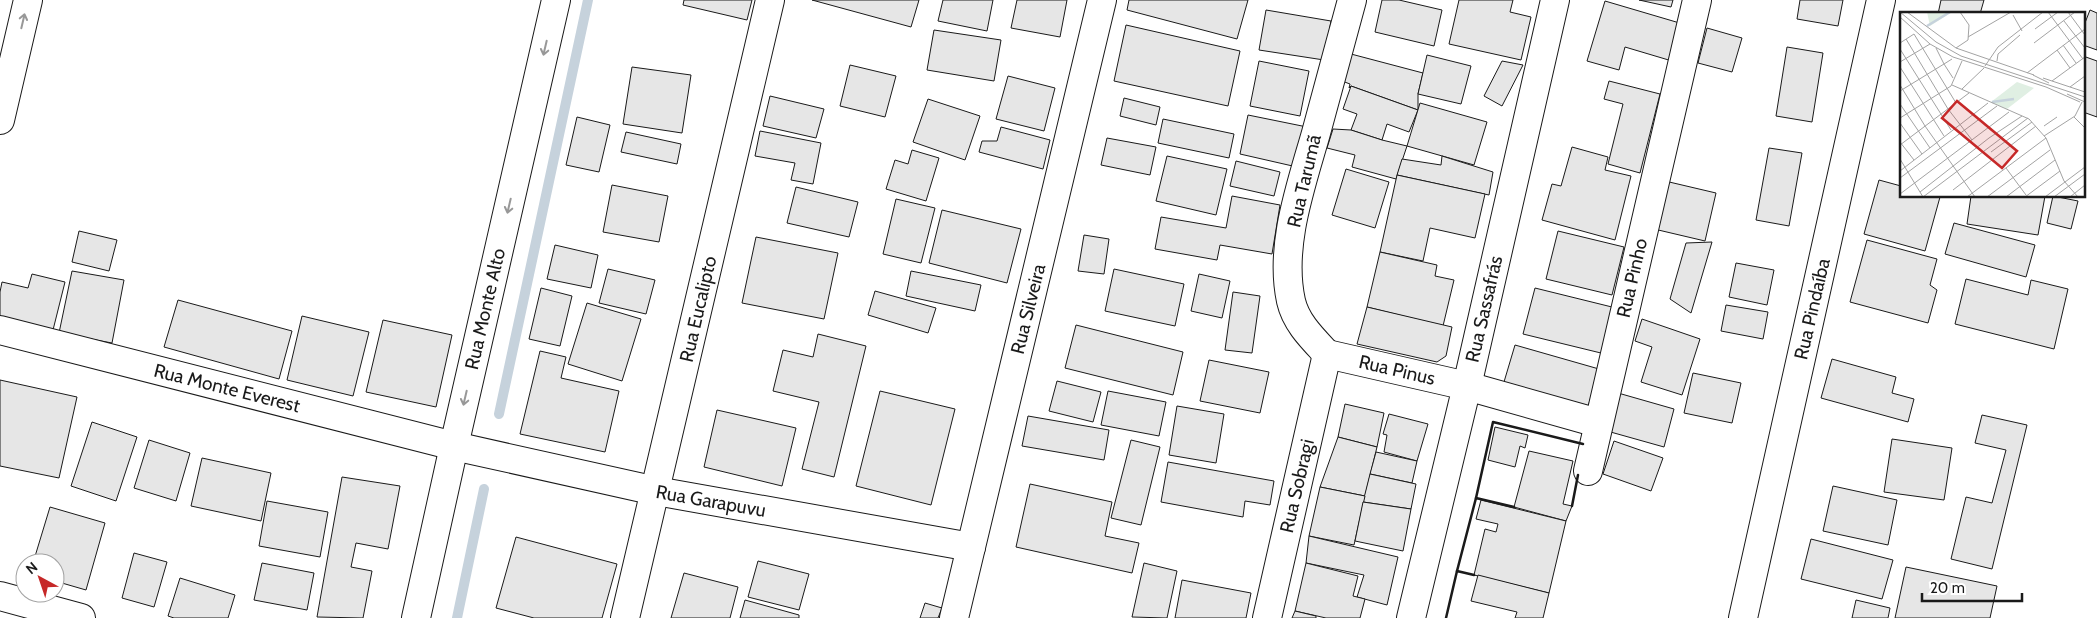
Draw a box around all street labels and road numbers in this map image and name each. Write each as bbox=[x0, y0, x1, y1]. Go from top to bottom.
street label: Rua Tarumã bbox=[1282, 132, 1326, 230]
street label: Rua Pinho bbox=[1612, 236, 1652, 320]
street label: Rua Monte Alto bbox=[460, 246, 510, 372]
street label: Rua Sassafrás bbox=[1461, 253, 1507, 365]
street label: Rua Eucalipto bbox=[675, 254, 721, 364]
street label: Rua Pindaíba bbox=[1789, 256, 1835, 362]
street label: Rua Silveira bbox=[1006, 262, 1050, 356]
street label: Rua Pinus bbox=[1357, 350, 1438, 390]
street label: Rua Monte Everest bbox=[151, 359, 303, 417]
street label: Rua Sobragi bbox=[1275, 437, 1319, 535]
street label: Rua Garapuvu bbox=[654, 480, 768, 522]

